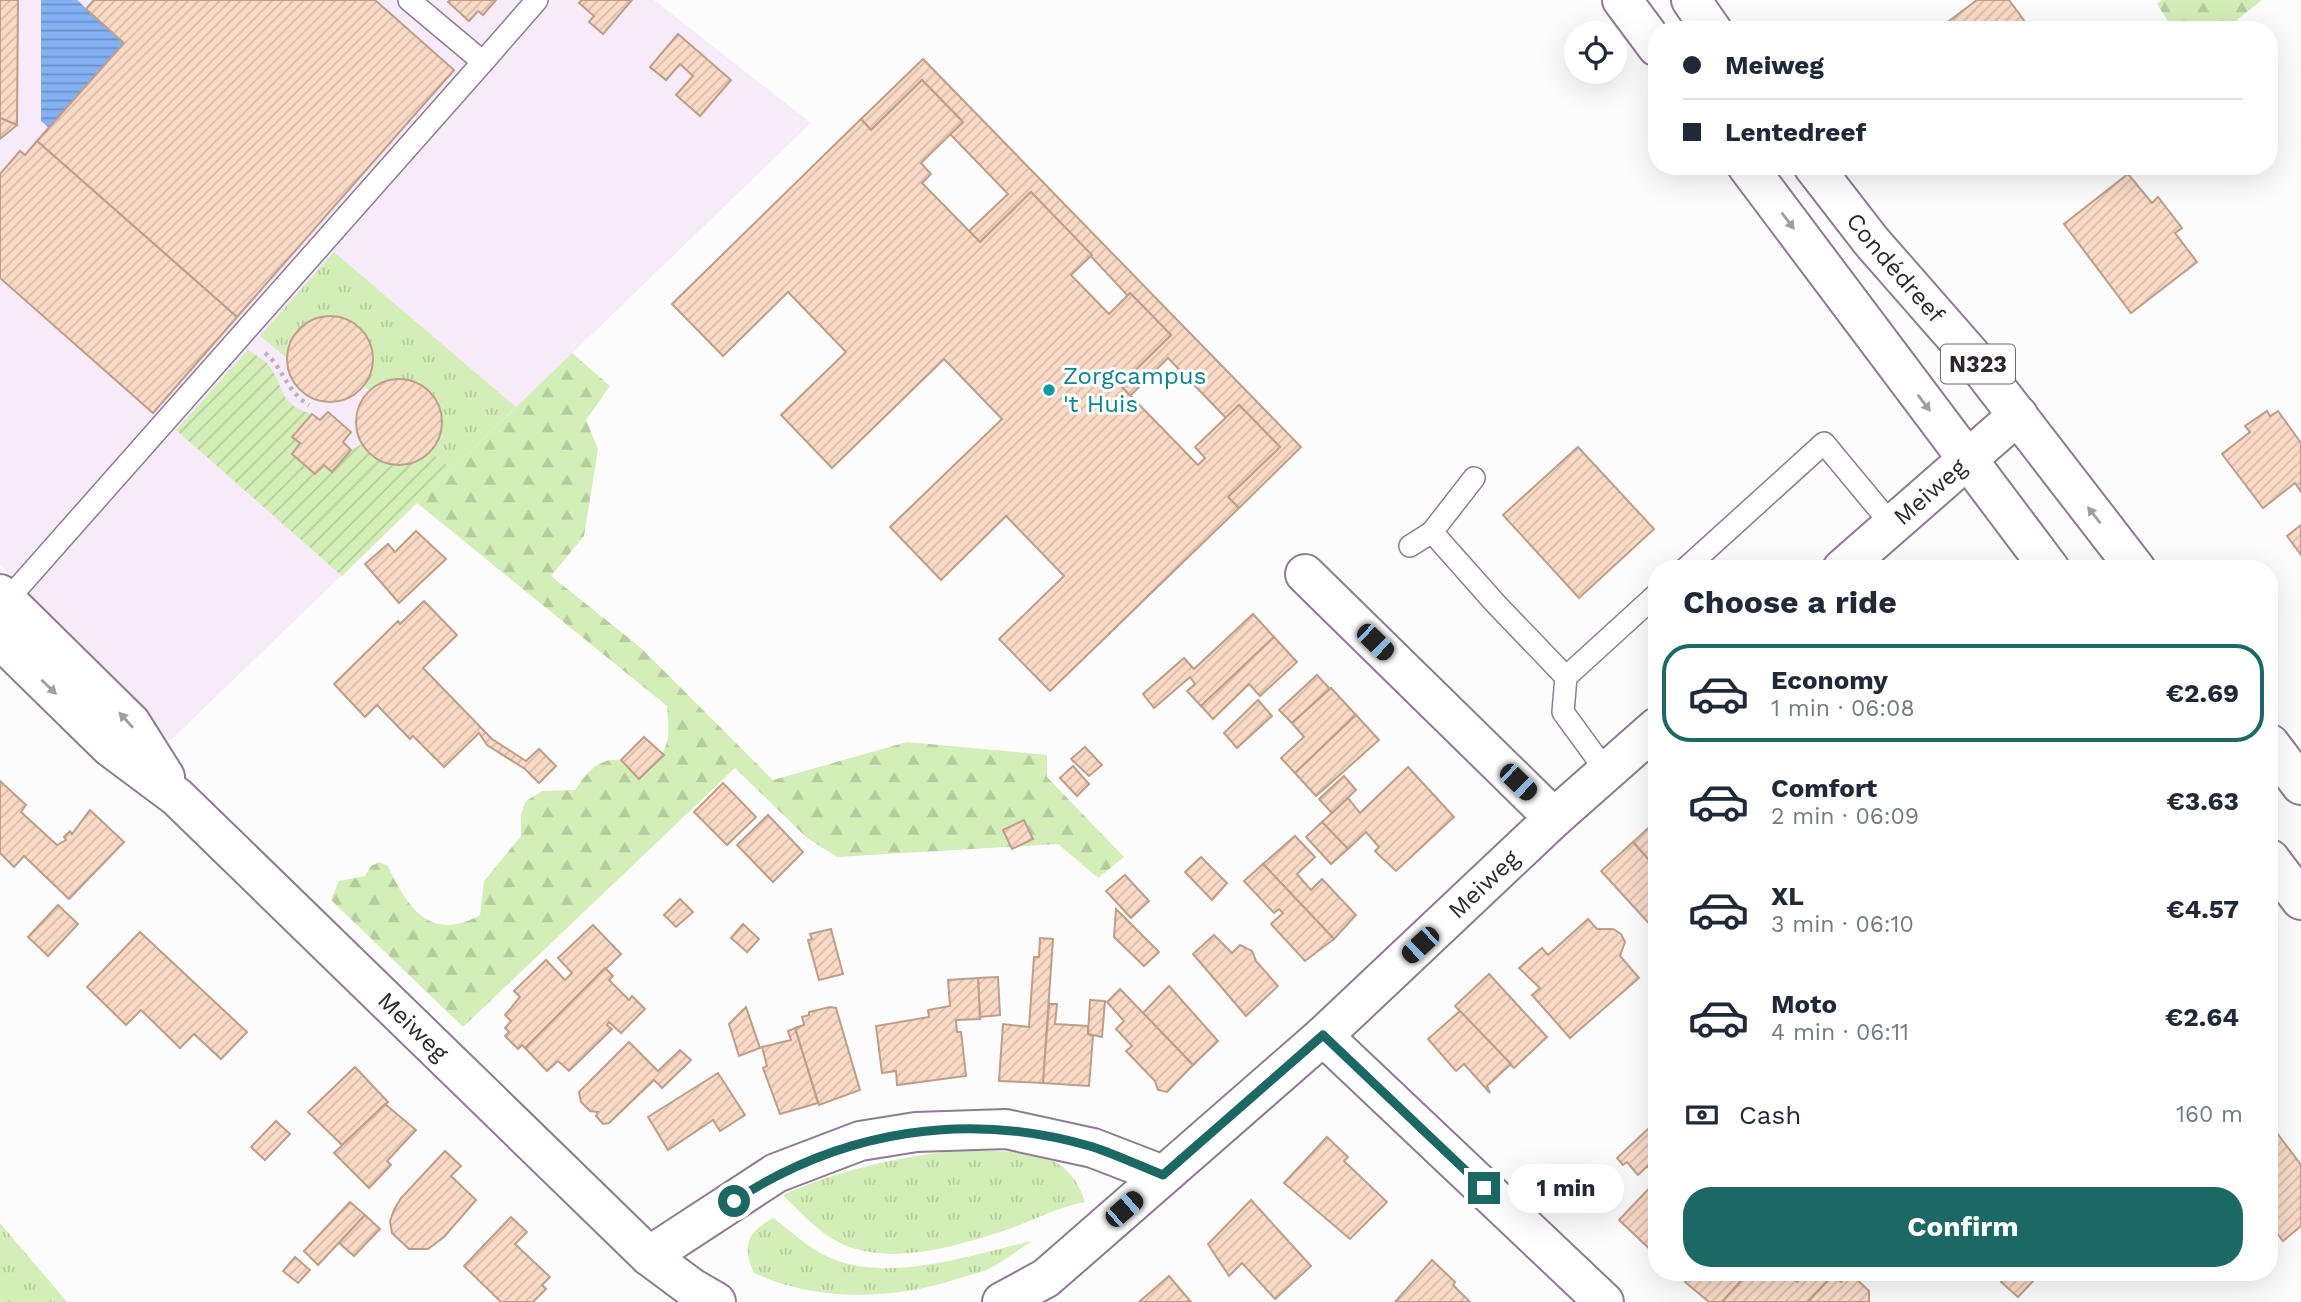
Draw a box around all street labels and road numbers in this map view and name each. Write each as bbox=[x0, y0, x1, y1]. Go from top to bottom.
street label: Condédreef bbox=[1840, 207, 1951, 329]
road number: N323 bbox=[1941, 344, 2015, 384]
street label: Meiweg bbox=[1888, 453, 1972, 531]
street label: Meiweg bbox=[1443, 844, 1525, 924]
street label: Meiweg bbox=[372, 986, 454, 1067]

